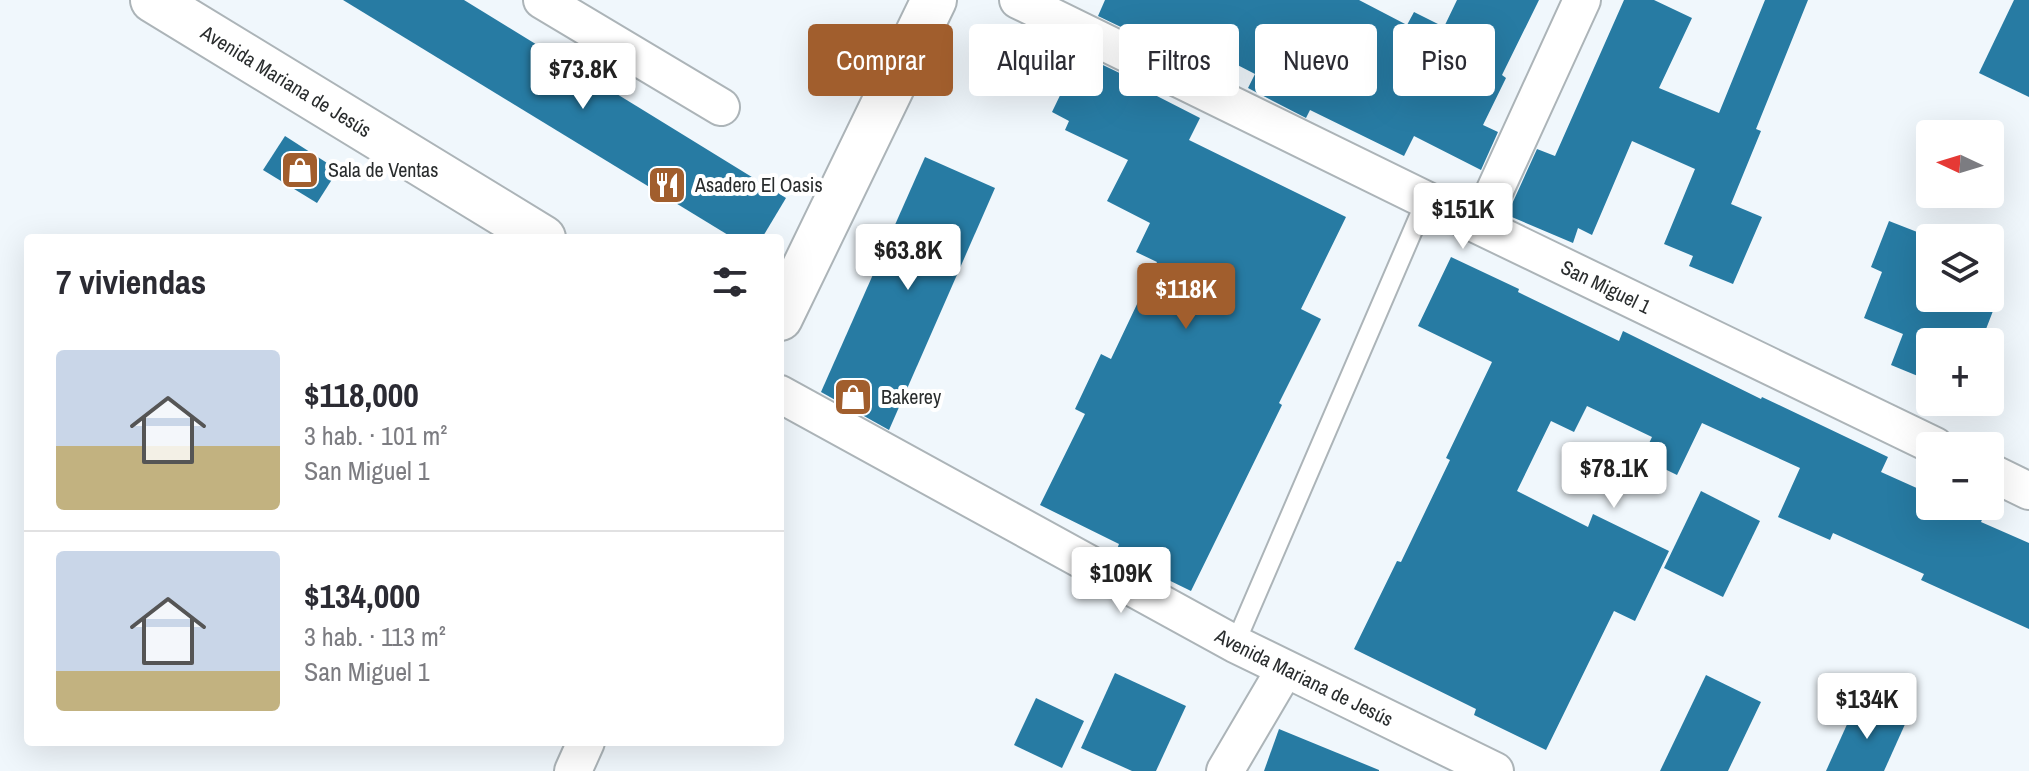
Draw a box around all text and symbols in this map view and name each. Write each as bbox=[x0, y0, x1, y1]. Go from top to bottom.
street label: Avenida Mariana de Jesús bbox=[195, 18, 377, 143]
chip: Comprar bbox=[808, 24, 953, 96]
chip: Alquilar bbox=[969, 24, 1103, 96]
chip: Filtros bbox=[1119, 24, 1239, 96]
chip: Nuevo bbox=[1255, 24, 1377, 96]
chip: Piso bbox=[1393, 24, 1495, 96]
pin: $73.8K bbox=[518, 43, 648, 111]
text: $73.8K bbox=[549, 51, 617, 86]
north arrow bbox=[1916, 120, 2004, 208]
map controls bbox=[1916, 120, 2004, 520]
shop icon: Sala de Ventas bbox=[279, 149, 321, 191]
place label: Sala de Ventas bbox=[328, 156, 438, 183]
restaurant icon: Asadero El Oasis bbox=[646, 164, 688, 206]
place label: Asadero El Oasis bbox=[694, 171, 823, 198]
pin: $151K bbox=[1407, 183, 1519, 251]
text: $151K bbox=[1432, 191, 1494, 226]
pin: $63.8K bbox=[843, 224, 973, 292]
button: layers bbox=[1916, 224, 2004, 312]
text: $63.8K bbox=[874, 232, 942, 267]
street label: San Miguel 1 bbox=[1557, 253, 1655, 320]
text: 7 viviendas bbox=[56, 259, 206, 305]
icon: filters bbox=[708, 260, 752, 304]
pin: $118K bbox=[1130, 263, 1242, 331]
text: $118K bbox=[1155, 271, 1217, 306]
button: + bbox=[1916, 328, 2004, 416]
text: $118,000 bbox=[304, 372, 419, 418]
shop icon: Bakerey bbox=[832, 376, 874, 418]
icon: home bbox=[120, 382, 216, 478]
place label: Bakerey bbox=[881, 383, 942, 410]
text: 3 hab. · 101 m² bbox=[304, 418, 447, 453]
button: − bbox=[1916, 432, 2004, 520]
pin: $78.1K bbox=[1549, 442, 1679, 510]
text: $78.1K bbox=[1580, 450, 1648, 485]
text: San Miguel 1 bbox=[304, 453, 430, 488]
pin: $109K bbox=[1065, 547, 1177, 615]
text: $109K bbox=[1090, 555, 1152, 590]
text: $134,000 bbox=[304, 573, 420, 619]
icon: home bbox=[120, 583, 216, 679]
text: 3 hab. · 113 m² bbox=[304, 619, 446, 654]
street label: Avenida Mariana de Jesús bbox=[1210, 621, 1398, 732]
text: San Miguel 1 bbox=[304, 654, 430, 689]
pin: $134K bbox=[1811, 673, 1923, 741]
text: $134K bbox=[1836, 681, 1898, 716]

